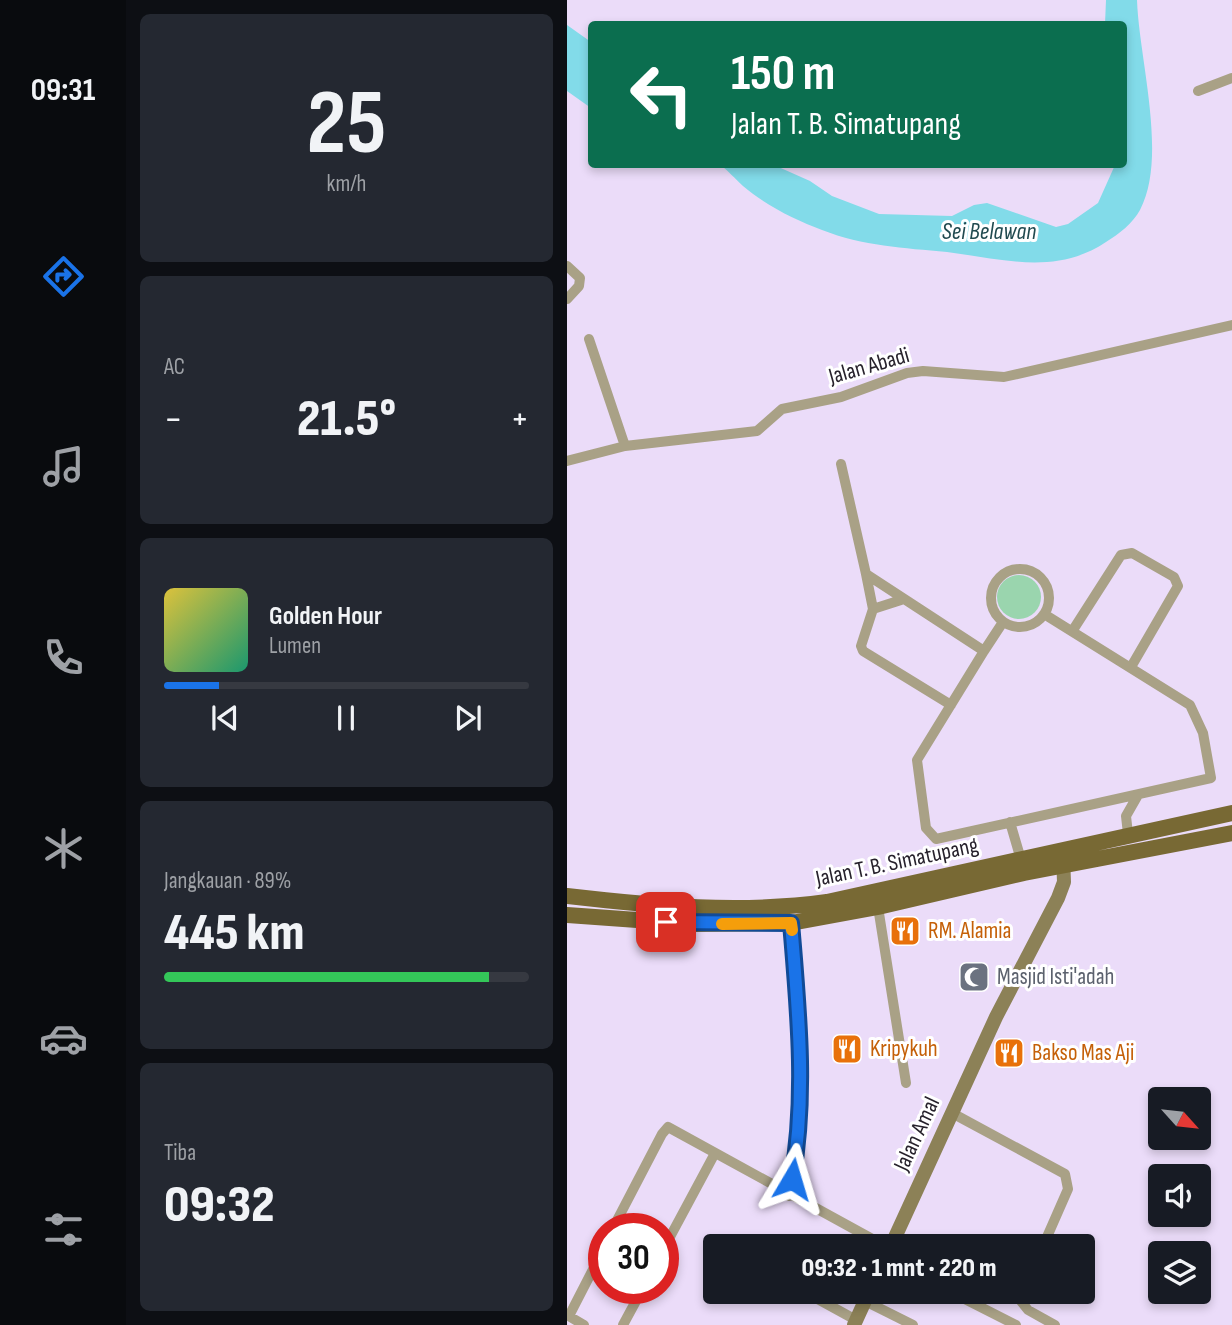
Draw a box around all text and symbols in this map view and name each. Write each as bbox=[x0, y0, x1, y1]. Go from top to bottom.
text: 150 m bbox=[731, 45, 835, 104]
icon: left bbox=[616, 49, 707, 140]
text: 25 bbox=[307, 70, 386, 179]
text: 09:31 bbox=[31, 71, 95, 110]
text: Jalan T. B. Simatupang bbox=[731, 105, 961, 144]
text: km/h bbox=[327, 170, 366, 198]
water label: Sei Belawan bbox=[942, 217, 1036, 246]
icon: directions bbox=[39, 252, 88, 301]
street label: Jalan Abadi bbox=[824, 341, 913, 391]
text: AC bbox=[164, 353, 185, 381]
text: 21.5° bbox=[297, 388, 396, 451]
text: − bbox=[164, 397, 183, 442]
text: + bbox=[510, 397, 529, 442]
icon: music bbox=[39, 442, 88, 491]
text: Golden Hour bbox=[269, 601, 382, 632]
text: Lumen bbox=[269, 632, 321, 660]
icon: phone bbox=[39, 633, 88, 682]
icon: previous bbox=[206, 699, 244, 737]
icon: pause bbox=[327, 699, 365, 737]
icon: next bbox=[449, 699, 487, 737]
icon: climate bbox=[39, 824, 88, 873]
street label: Jalan T. B. Simatupang bbox=[812, 831, 981, 893]
text: Jangkauan · 89% bbox=[164, 867, 291, 895]
pin bbox=[636, 892, 696, 952]
text: 445 km bbox=[164, 902, 304, 965]
icon: arrive bbox=[647, 903, 685, 941]
restaurant icon: RM. Alamia bbox=[888, 914, 922, 948]
place label: RM. Alamia bbox=[928, 917, 1011, 945]
mosque icon: Masjid Isti'adah bbox=[957, 960, 991, 994]
place label: Masjid Isti'adah bbox=[997, 963, 1114, 991]
icon: car bbox=[39, 1014, 88, 1063]
restaurant icon: Kripykuh bbox=[830, 1032, 864, 1066]
place label: Kripykuh bbox=[870, 1035, 938, 1063]
restaurant icon: Bakso Mas Aji bbox=[992, 1036, 1026, 1070]
place label: Bakso Mas Aji bbox=[1032, 1039, 1134, 1067]
north arrow bbox=[1148, 1087, 1211, 1150]
map controls bbox=[1148, 1087, 1211, 1304]
street label: Jalan Amal bbox=[887, 1093, 946, 1176]
text: Tiba bbox=[164, 1139, 196, 1167]
position arrow bbox=[755, 1142, 829, 1216]
button: sound bbox=[1148, 1164, 1211, 1227]
text: 09:32 bbox=[164, 1174, 275, 1237]
icon: filters bbox=[39, 1205, 88, 1254]
speed limit sign: 30 bbox=[588, 1213, 679, 1304]
button: layers bbox=[1148, 1241, 1211, 1304]
text: 09:32 · 1 mnt · 220 m bbox=[801, 1253, 997, 1284]

